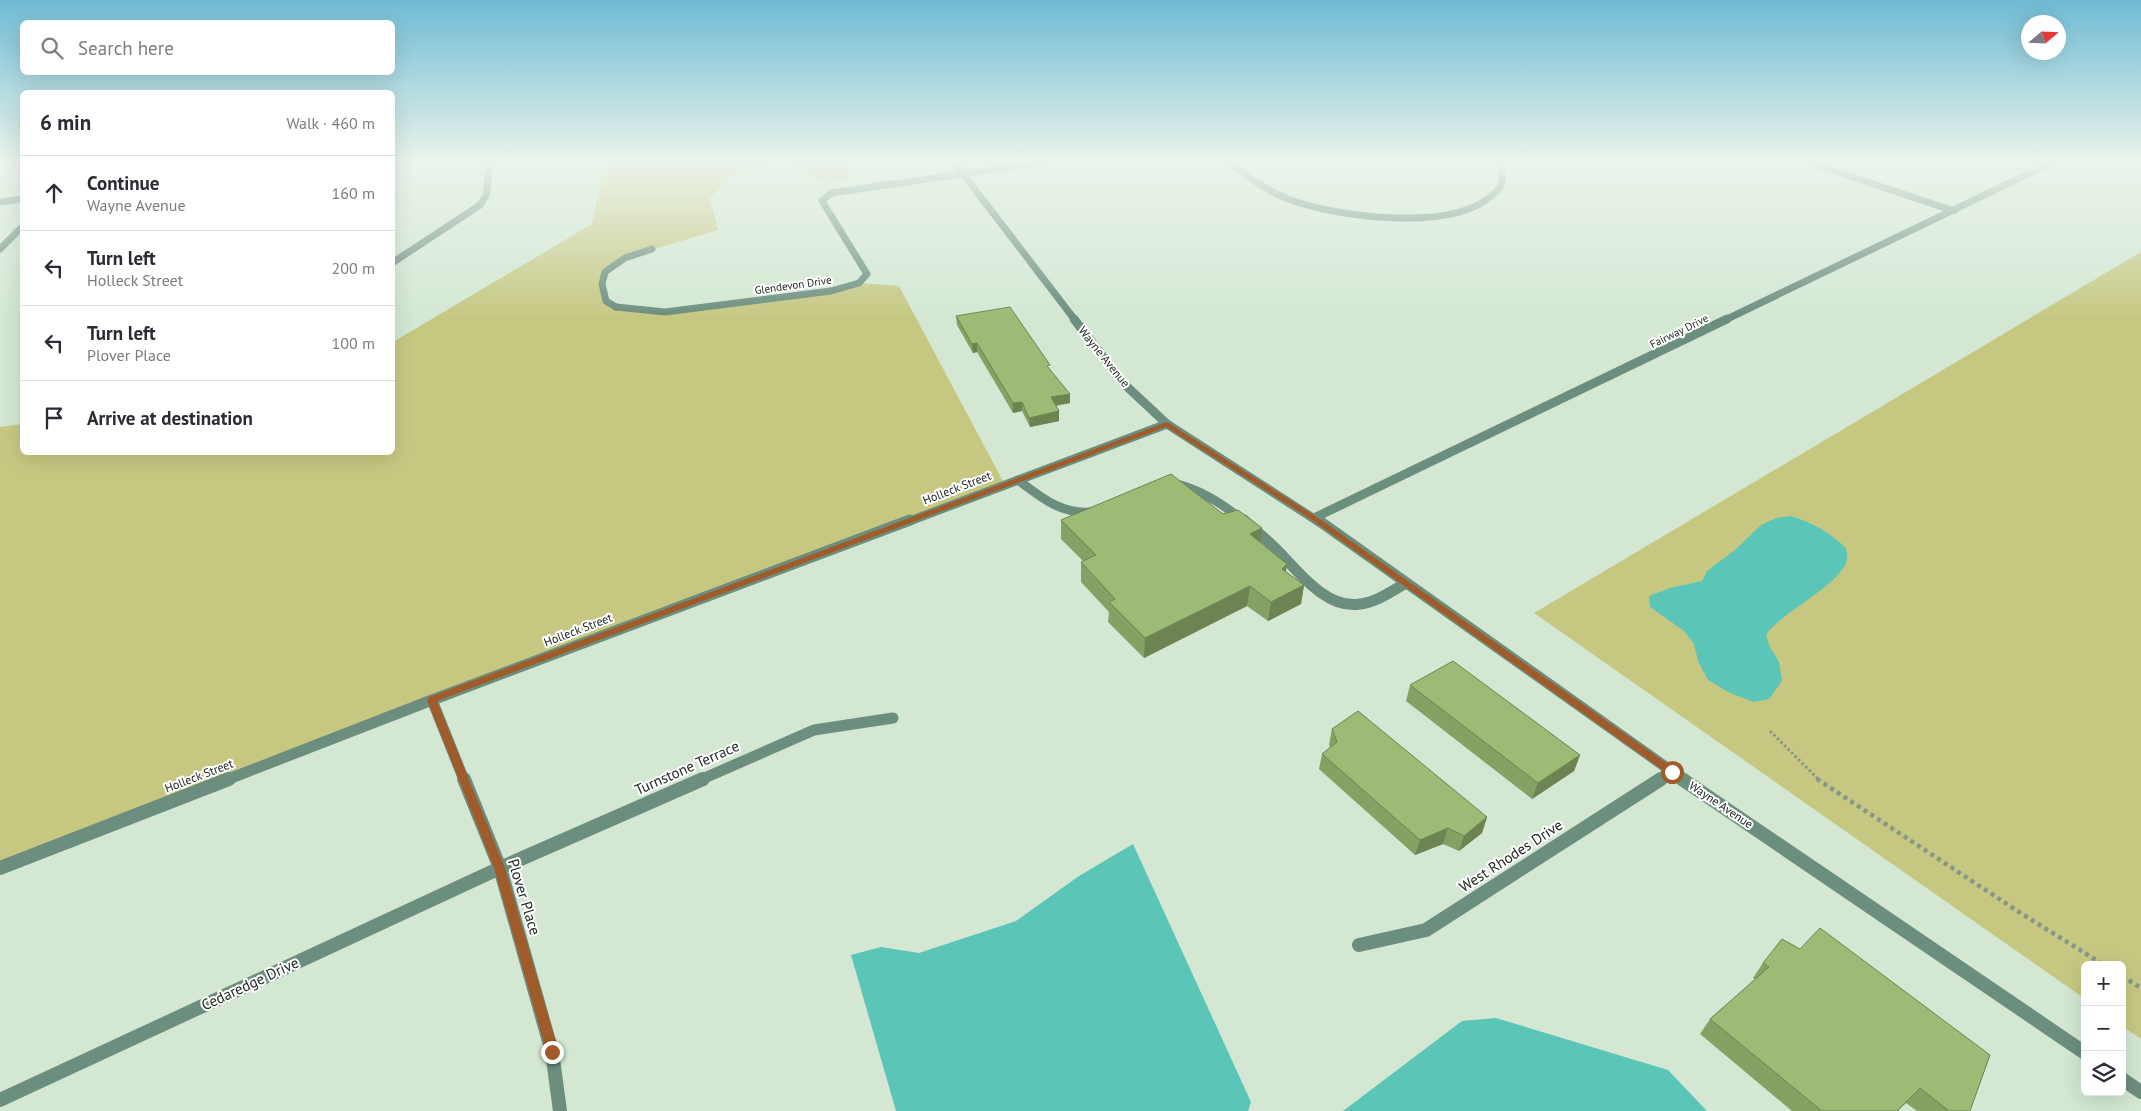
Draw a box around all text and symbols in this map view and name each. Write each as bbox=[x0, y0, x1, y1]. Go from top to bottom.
north arrow bbox=[2021, 15, 2066, 60]
search box bbox=[20, 20, 395, 75]
icon: search bbox=[38, 34, 66, 62]
text: Search here bbox=[78, 36, 174, 60]
text: 6 min bbox=[40, 109, 91, 136]
text: Walk · 460 m bbox=[286, 113, 375, 133]
text: Continue bbox=[87, 171, 159, 195]
icon: ahead bbox=[40, 179, 68, 207]
text: 160 m bbox=[332, 183, 375, 203]
text: Wayne Avenue bbox=[87, 195, 186, 215]
text: Turn left bbox=[87, 246, 156, 270]
icon: left bbox=[40, 254, 68, 282]
text: 200 m bbox=[332, 258, 375, 278]
text: Holleck Street bbox=[87, 270, 183, 290]
street label: Glendevon Drive bbox=[754, 273, 833, 297]
street label: Fairway Drive bbox=[1647, 311, 1711, 351]
text: Turn left bbox=[87, 321, 156, 345]
street label: Wayne Avenue bbox=[1075, 323, 1133, 390]
icon: left bbox=[40, 329, 68, 357]
text: 100 m bbox=[332, 333, 375, 353]
text: Plover Place bbox=[87, 345, 171, 365]
icon: arrive bbox=[40, 404, 68, 432]
text: Arrive at destination bbox=[87, 406, 253, 430]
street label: Holleck Street bbox=[920, 468, 993, 507]
street label: Holleck Street bbox=[541, 610, 614, 649]
street label: Turnstone Terrace bbox=[632, 736, 742, 799]
street label: Holleck Street bbox=[162, 756, 235, 795]
route start bbox=[1661, 761, 1684, 784]
street label: Wayne Avenue bbox=[1686, 778, 1756, 831]
street label: West Rhodes Drive bbox=[1455, 815, 1566, 896]
street label: Plover Place bbox=[504, 856, 545, 937]
street label: Cedaredge Drive bbox=[198, 953, 302, 1014]
map controls bbox=[2081, 961, 2126, 1096]
button: + bbox=[2081, 961, 2126, 1006]
button: − bbox=[2081, 1006, 2126, 1051]
route end bbox=[541, 1041, 564, 1064]
button: layers bbox=[2081, 1051, 2126, 1096]

